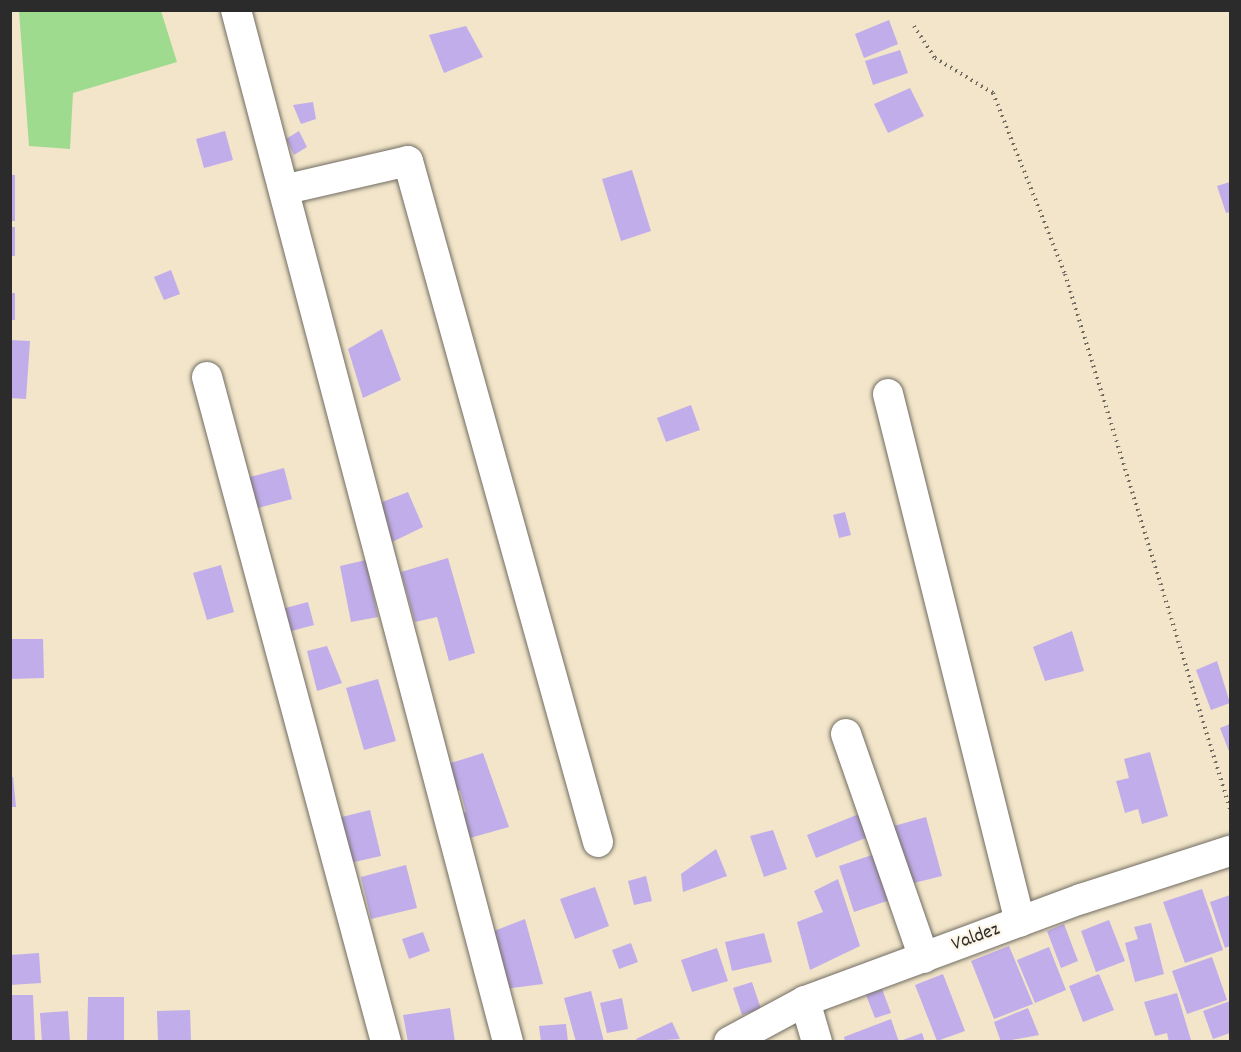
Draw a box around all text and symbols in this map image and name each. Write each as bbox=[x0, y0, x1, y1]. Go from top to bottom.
street label: Valdez bbox=[949, 918, 1003, 958]

